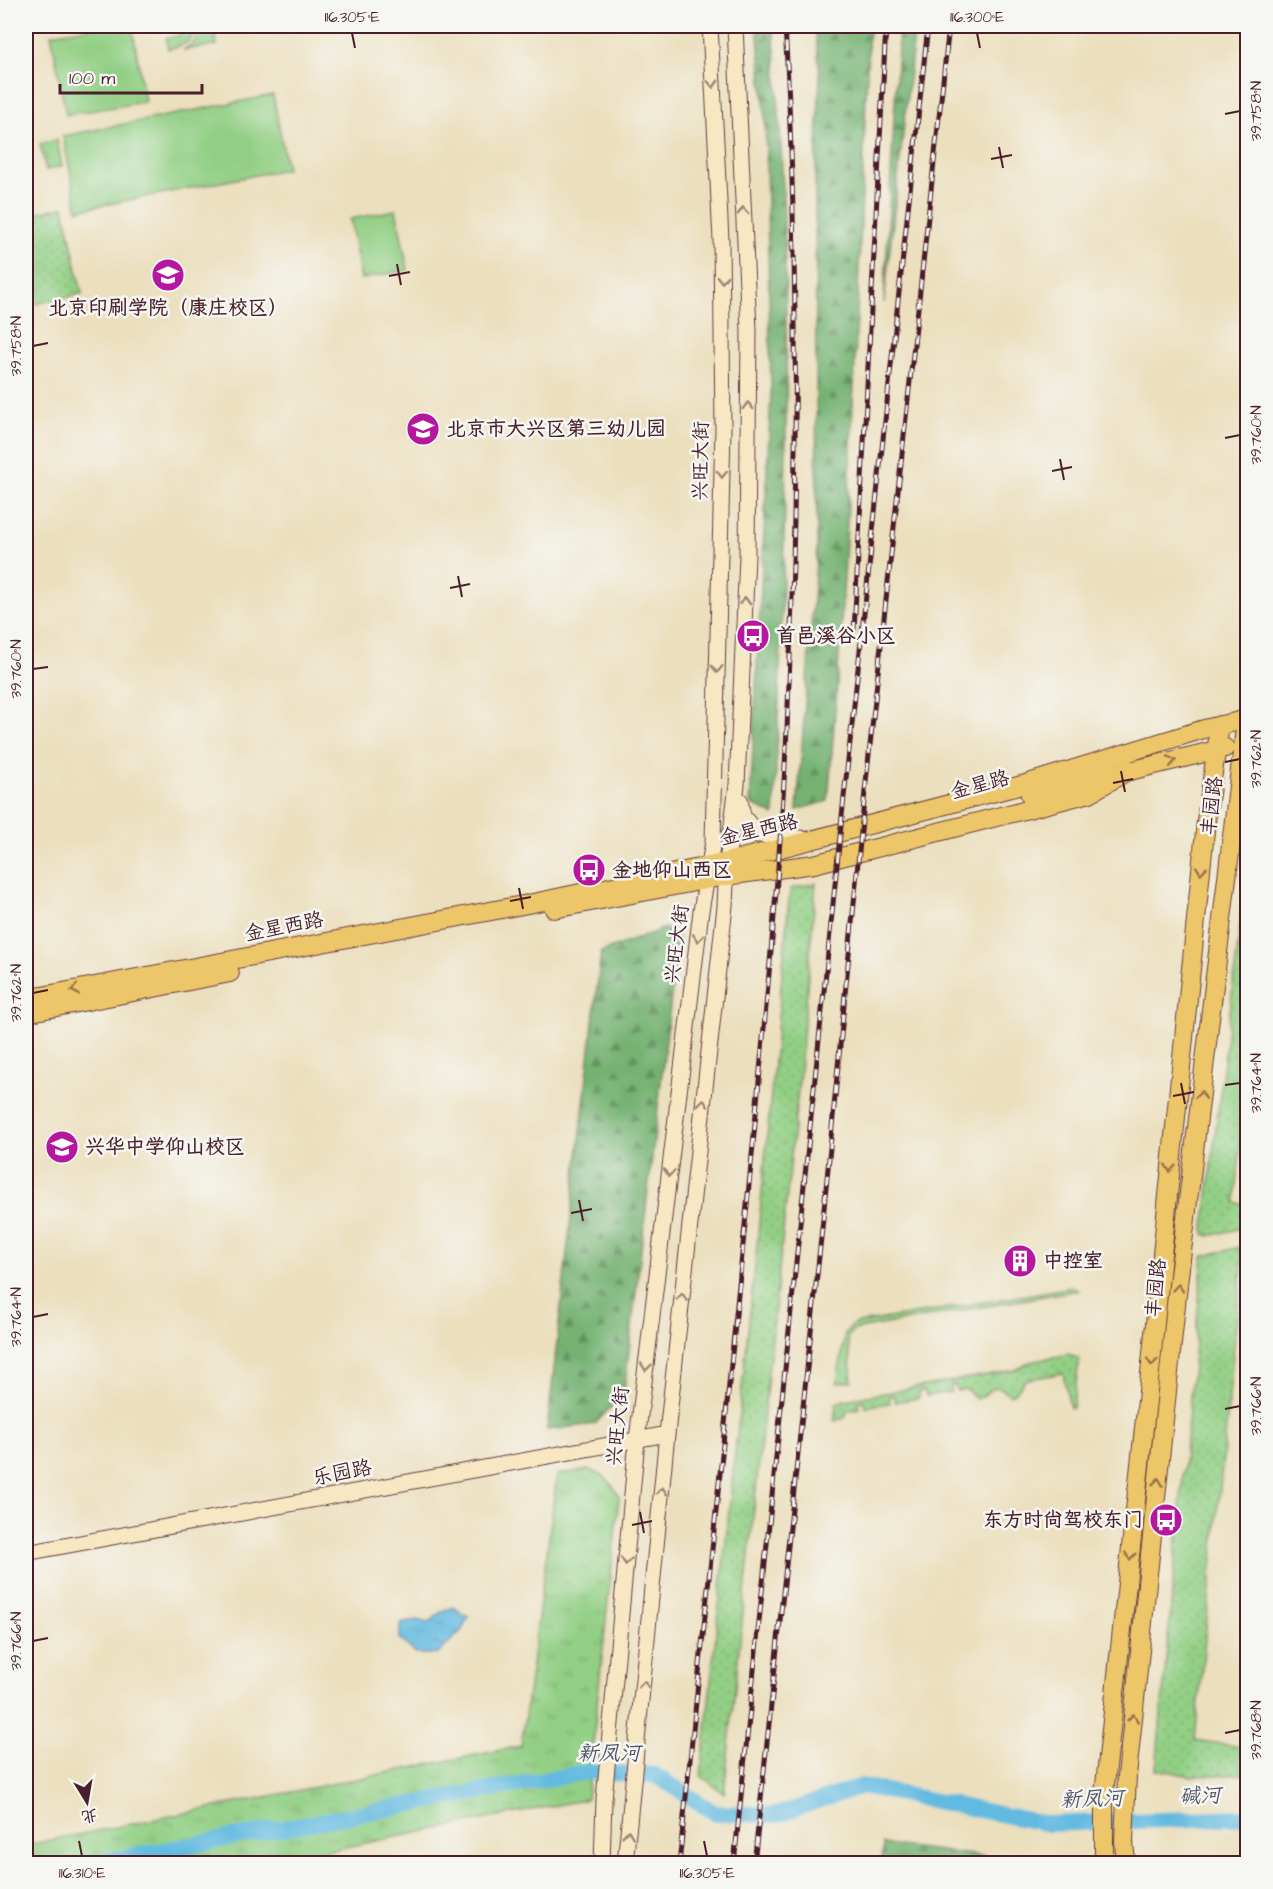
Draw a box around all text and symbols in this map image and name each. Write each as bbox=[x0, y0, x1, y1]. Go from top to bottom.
text: 116.305°E bbox=[324, 7, 380, 28]
text: 116.300°E bbox=[950, 7, 1004, 28]
scale bar bbox=[60, 57, 202, 95]
text: 100 m bbox=[69, 66, 115, 91]
one-way arrow bbox=[706, 79, 719, 88]
text: 39.758°N bbox=[1246, 81, 1267, 141]
one-way arrow bbox=[737, 206, 750, 215]
school or university icon: 北京印刷学院（康庄校区） bbox=[150, 257, 186, 293]
one-way arrow bbox=[715, 274, 728, 283]
place label: 北京印刷学院（康庄校区） bbox=[48, 294, 288, 322]
text: 39.758°N bbox=[6, 316, 27, 376]
one-way arrow bbox=[742, 401, 755, 410]
text: 39.760°N bbox=[1246, 405, 1267, 465]
school or university icon: 北京市大兴区第三幼儿园 bbox=[405, 411, 441, 447]
place label: 北京市大兴区第三幼儿园 bbox=[446, 415, 666, 443]
street label: 兴旺大街 bbox=[686, 421, 716, 501]
one-way arrow bbox=[716, 469, 728, 478]
one-way arrow bbox=[739, 596, 752, 605]
bus stop icon: 首邑溪谷小区 bbox=[735, 618, 771, 654]
place label: 首邑溪谷小区 bbox=[776, 622, 896, 650]
text: 39.760°N bbox=[6, 639, 27, 699]
one-way arrow bbox=[710, 664, 723, 673]
text: 39.762°N bbox=[1246, 730, 1267, 788]
one-way arrow bbox=[1167, 755, 1177, 768]
street label: 金星路 bbox=[947, 763, 1014, 806]
street label: 丰园路 bbox=[1194, 774, 1230, 837]
street label: 金星西路 bbox=[717, 807, 802, 853]
bus stop icon: 金地仰山西区 bbox=[571, 852, 607, 888]
place label: 金地仰山西区 bbox=[612, 856, 732, 884]
one-way arrow bbox=[1195, 865, 1208, 875]
street label: 兴旺大街 bbox=[658, 903, 696, 985]
street label: 金星西路 bbox=[242, 905, 327, 948]
one-way arrow bbox=[692, 933, 705, 942]
text: 39.762°N bbox=[6, 964, 27, 1022]
one-way arrow bbox=[70, 983, 80, 996]
text: 39.764°N bbox=[1246, 1053, 1267, 1113]
one-way arrow bbox=[1194, 1090, 1206, 1099]
one-way arrow bbox=[697, 1098, 709, 1107]
school or university icon: 兴华中学仰山校区 bbox=[44, 1129, 80, 1165]
place label: 兴华中学仰山校区 bbox=[85, 1133, 245, 1161]
one-way arrow bbox=[1164, 1164, 1177, 1173]
one-way arrow bbox=[664, 1169, 676, 1178]
building icon: 中控室 bbox=[1002, 1243, 1038, 1279]
place label: 中控室 bbox=[1043, 1247, 1103, 1275]
street label: 丰园路 bbox=[1139, 1256, 1173, 1319]
one-way arrow bbox=[1171, 1284, 1184, 1293]
text: 39.764°N bbox=[6, 1287, 27, 1347]
one-way arrow bbox=[675, 1292, 688, 1301]
one-way arrow bbox=[1146, 1358, 1159, 1367]
one-way arrow bbox=[640, 1362, 652, 1371]
text: 39.766°N bbox=[1246, 1376, 1267, 1436]
street label: 兴旺大街 bbox=[600, 1385, 636, 1467]
street label: 乐园路 bbox=[310, 1453, 375, 1492]
one-way arrow bbox=[1151, 1478, 1164, 1487]
one-way arrow bbox=[655, 1486, 668, 1495]
bus stop icon: 东方时尚驾校东门 bbox=[1148, 1502, 1184, 1538]
place label: 东方时尚驾校东门 bbox=[983, 1506, 1143, 1534]
one-way arrow bbox=[1124, 1552, 1137, 1561]
one-way arrow bbox=[620, 1556, 633, 1565]
text: 39.766°N bbox=[6, 1611, 27, 1671]
one-way arrow bbox=[637, 1680, 650, 1689]
text: 39.768°N bbox=[1246, 1700, 1267, 1760]
one-way arrow bbox=[1126, 1714, 1139, 1723]
water label: 新凤河 bbox=[578, 1739, 643, 1768]
north arrow bbox=[57, 1772, 117, 1832]
water label: 碱河 bbox=[1179, 1781, 1224, 1811]
water label: 新凤河 bbox=[1060, 1783, 1127, 1815]
text: 北 bbox=[80, 1803, 100, 1828]
one-way arrow bbox=[621, 1829, 634, 1838]
text: 116.310°E bbox=[59, 1863, 105, 1884]
text: 116.305°E bbox=[679, 1863, 735, 1884]

